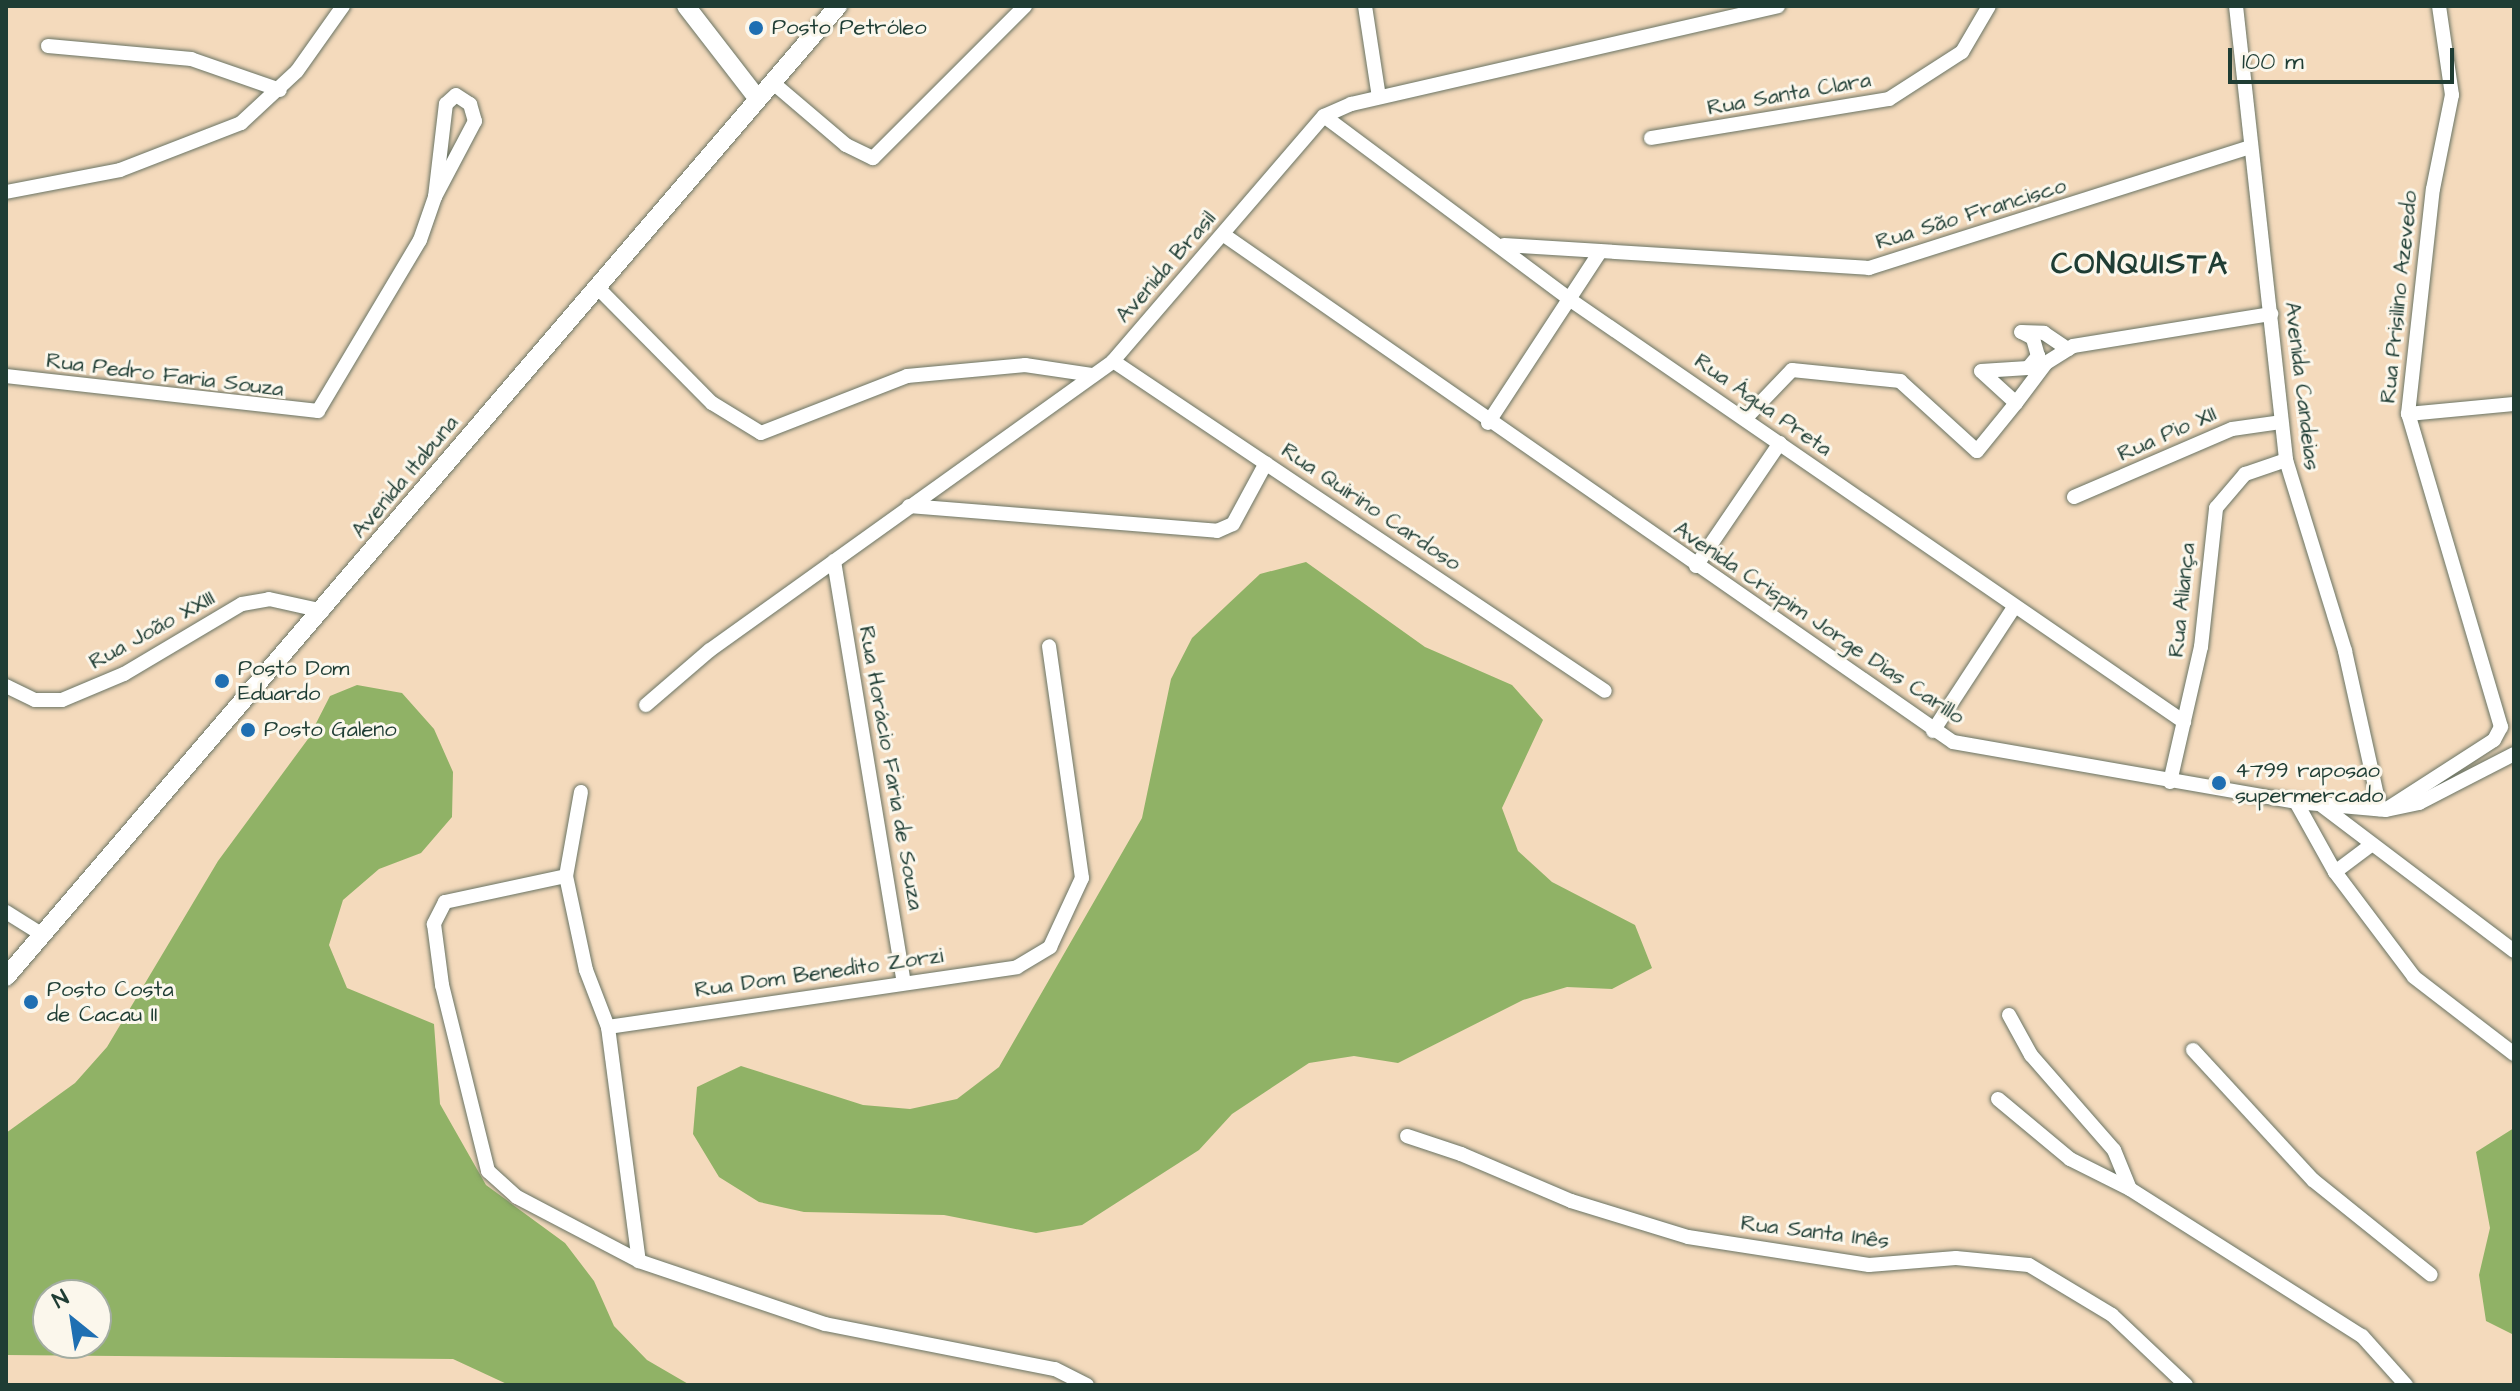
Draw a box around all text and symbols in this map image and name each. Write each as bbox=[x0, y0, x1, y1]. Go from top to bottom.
place label: Posto Petróleo bbox=[772, 15, 927, 41]
marker: Posto Petróleo bbox=[747, 19, 765, 37]
scale bar bbox=[2232, 32, 2458, 82]
text: 100 m bbox=[2242, 45, 2304, 79]
street label: Rua Santa Clara bbox=[1705, 67, 1873, 121]
street label: Rua São Francisco bbox=[1873, 173, 2069, 255]
street label: Rua Prisilino Azevedo bbox=[2375, 189, 2423, 405]
street label: Avenida Brasil bbox=[1110, 206, 1222, 328]
district label: CONQUISTA bbox=[2051, 246, 2229, 282]
street label: Avenida Candeias bbox=[2279, 300, 2325, 472]
street label: Rua Pedro Faria Souza bbox=[45, 347, 285, 403]
street label: Rua Água Preta bbox=[1689, 348, 1837, 462]
street label: Rua Pio XII bbox=[2114, 401, 2220, 467]
street label: Avenida Itabuna bbox=[346, 410, 464, 544]
street label: Rua Quirino Cardoso bbox=[1276, 437, 1466, 577]
street label: Avenida Crispim Jorge Dias Carillo bbox=[1669, 516, 1969, 730]
street label: Rua Aliança bbox=[2163, 541, 2201, 659]
street label: Rua João XXIII bbox=[85, 585, 219, 675]
street label: Rua Horácio Faria de Souza bbox=[853, 624, 929, 912]
place label: Posto Dom Eduardo bbox=[238, 655, 349, 706]
marker: Posto Dom Eduardo bbox=[213, 672, 231, 690]
place label: Posto Galeno bbox=[264, 717, 397, 743]
marker: Posto Galeno bbox=[239, 721, 257, 739]
place label: 4799 raposao supermercado bbox=[2235, 757, 2383, 808]
marker: 4799 raposao supermercado bbox=[2210, 774, 2228, 792]
street label: Rua Dom Benedito Zorzi bbox=[693, 942, 945, 1004]
place label: Posto Costa de Cacau II bbox=[47, 976, 174, 1028]
marker: Posto Costa de Cacau II bbox=[22, 993, 40, 1011]
street label: Rua Santa Inês bbox=[1739, 1210, 1891, 1254]
north arrow bbox=[32, 1279, 112, 1359]
text: N bbox=[47, 1283, 74, 1316]

